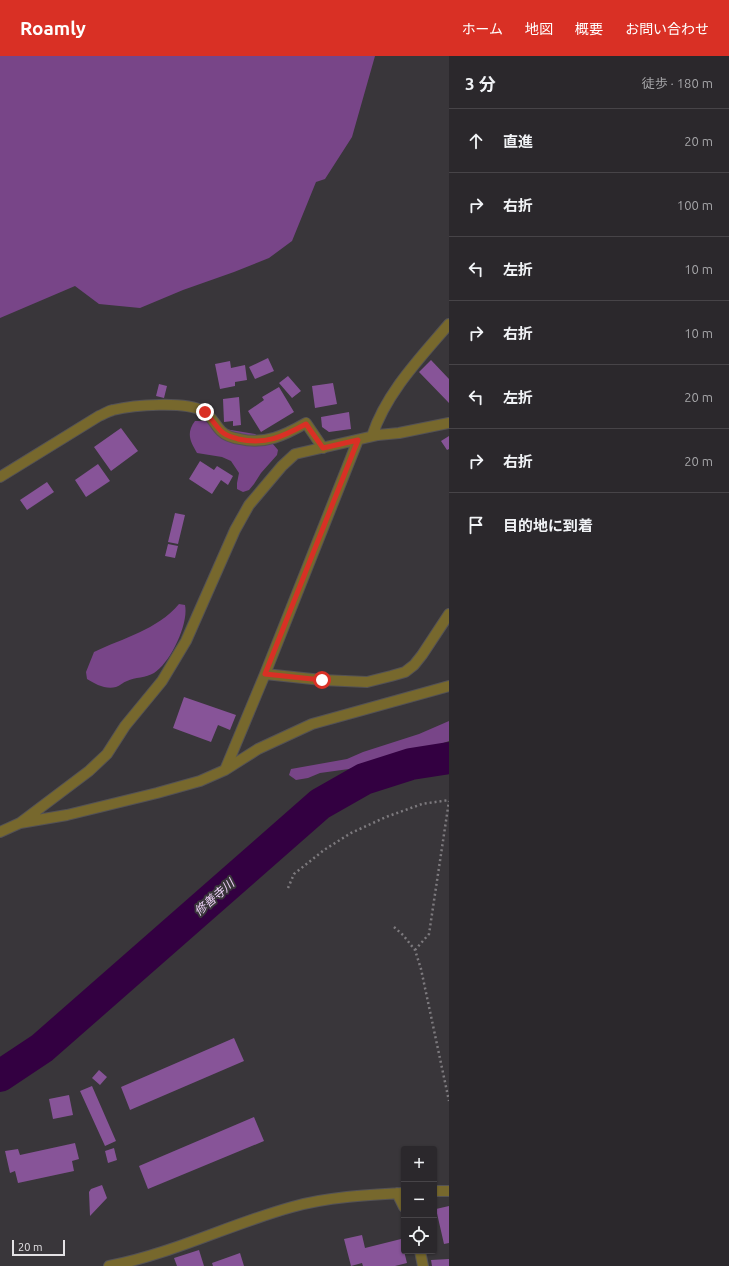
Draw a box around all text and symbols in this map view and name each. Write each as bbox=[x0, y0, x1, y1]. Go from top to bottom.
text: Roamly bbox=[20, 17, 86, 39]
text: ホーム bbox=[461, 21, 503, 37]
text: 地図 bbox=[525, 21, 553, 37]
text: 概要 bbox=[575, 21, 603, 37]
text: お問い合わせ bbox=[625, 21, 709, 37]
text: 3 分 bbox=[465, 74, 496, 93]
text: 徒歩 · 180 m bbox=[642, 76, 713, 90]
icon: ahead bbox=[465, 130, 487, 152]
text: 直進 bbox=[503, 133, 533, 150]
text: 20 m bbox=[684, 134, 713, 148]
icon: right bbox=[465, 194, 487, 216]
text: 右折 bbox=[503, 197, 533, 214]
text: 100 m bbox=[677, 198, 713, 212]
icon: left bbox=[465, 258, 487, 280]
text: 左折 bbox=[503, 261, 533, 278]
text: 10 m bbox=[684, 262, 713, 276]
icon: right bbox=[465, 322, 487, 344]
text: 右折 bbox=[503, 325, 533, 342]
text: 10 m bbox=[684, 326, 713, 340]
icon: left bbox=[465, 386, 487, 408]
text: 左折 bbox=[503, 389, 533, 406]
text: 20 m bbox=[684, 390, 713, 404]
route end bbox=[196, 403, 214, 421]
icon: right bbox=[465, 450, 487, 472]
text: 右折 bbox=[503, 453, 533, 470]
text: 20 m bbox=[684, 454, 713, 468]
icon: arrive bbox=[465, 514, 487, 536]
text: 目的地に到着 bbox=[503, 517, 593, 534]
route start bbox=[313, 671, 331, 689]
water label: 修善寺川 bbox=[192, 875, 238, 918]
map controls bbox=[401, 1146, 437, 1254]
button: + bbox=[401, 1146, 437, 1182]
button: − bbox=[401, 1182, 437, 1218]
button: locate bbox=[401, 1218, 437, 1254]
scale bar bbox=[12, 1238, 65, 1257]
text: 20 m bbox=[18, 1241, 42, 1253]

